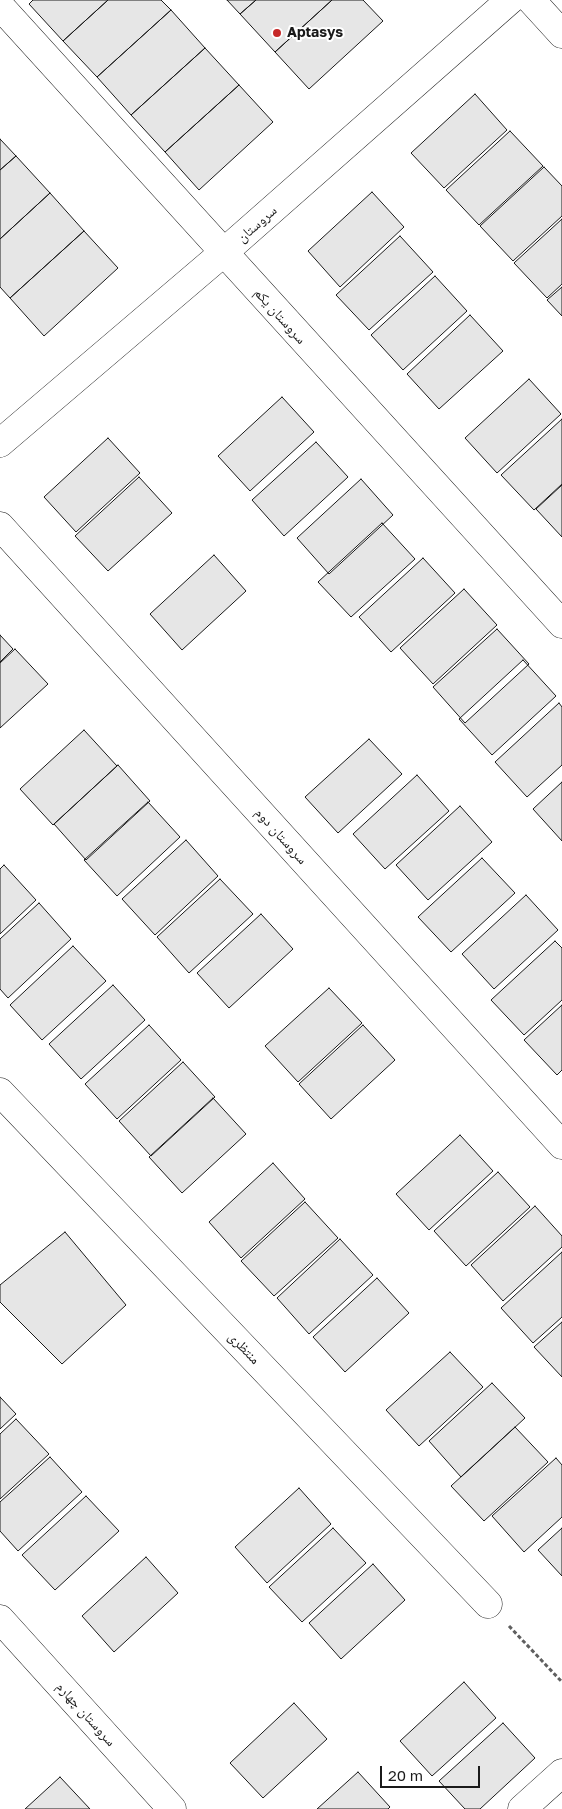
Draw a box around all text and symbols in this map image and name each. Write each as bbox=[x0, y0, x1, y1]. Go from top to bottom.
place label: Aptasys bbox=[287, 25, 343, 41]
marker: Aptasys bbox=[271, 27, 283, 39]
street label: سروستان bbox=[234, 202, 280, 246]
street label: سروستان یکم bbox=[250, 285, 310, 347]
street label: سروستان دوم bbox=[251, 804, 311, 868]
street label: منتظری bbox=[225, 1328, 263, 1368]
street label: سروستان چهارم bbox=[53, 1678, 119, 1750]
scale bar bbox=[382, 1756, 482, 1788]
text: 20 m bbox=[388, 1766, 423, 1784]

